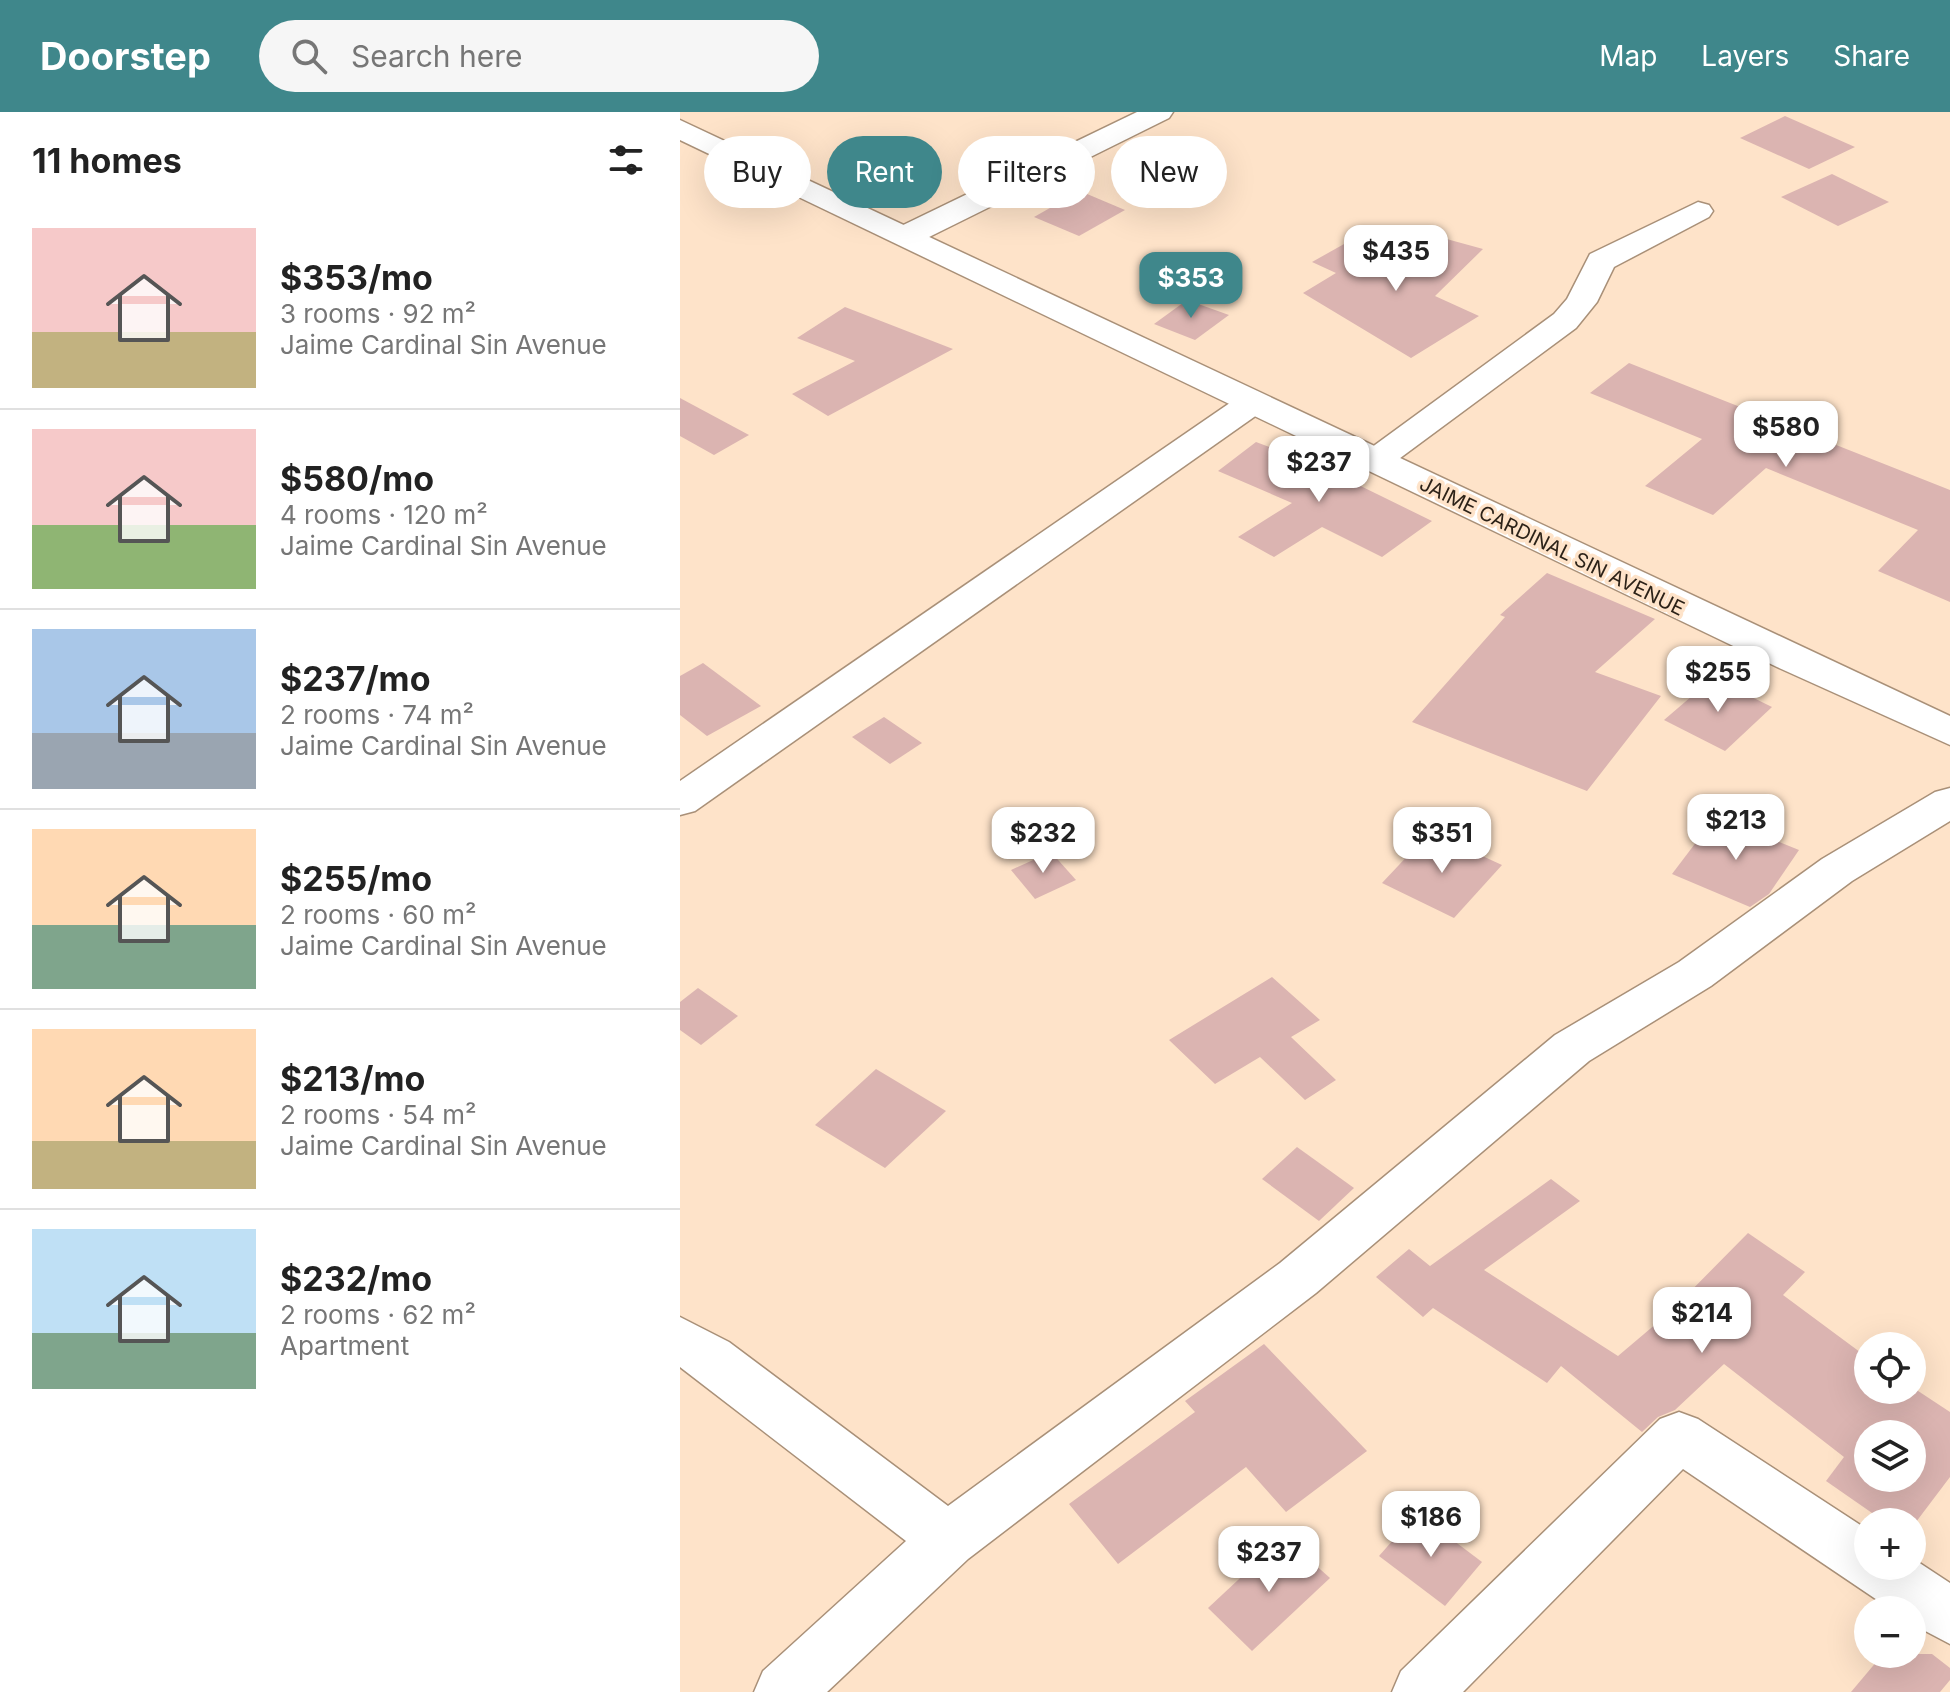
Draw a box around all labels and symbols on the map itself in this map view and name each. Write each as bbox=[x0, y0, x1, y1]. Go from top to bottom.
pin: $435 bbox=[1349, 225, 1443, 293]
pin: $353 bbox=[1144, 252, 1238, 320]
pin: $580 bbox=[1739, 401, 1833, 469]
pin: $237 bbox=[1272, 436, 1366, 504]
street label: JAIME CARDINAL SIN AVENUE bbox=[1416, 471, 1688, 621]
pin: $255 bbox=[1671, 646, 1765, 714]
pin: $213 bbox=[1689, 794, 1783, 862]
pin: $232 bbox=[996, 807, 1090, 875]
pin: $351 bbox=[1395, 807, 1489, 875]
pin: $214 bbox=[1655, 1287, 1749, 1355]
pin: $186 bbox=[1384, 1491, 1478, 1559]
pin: $237 bbox=[1222, 1526, 1316, 1594]

